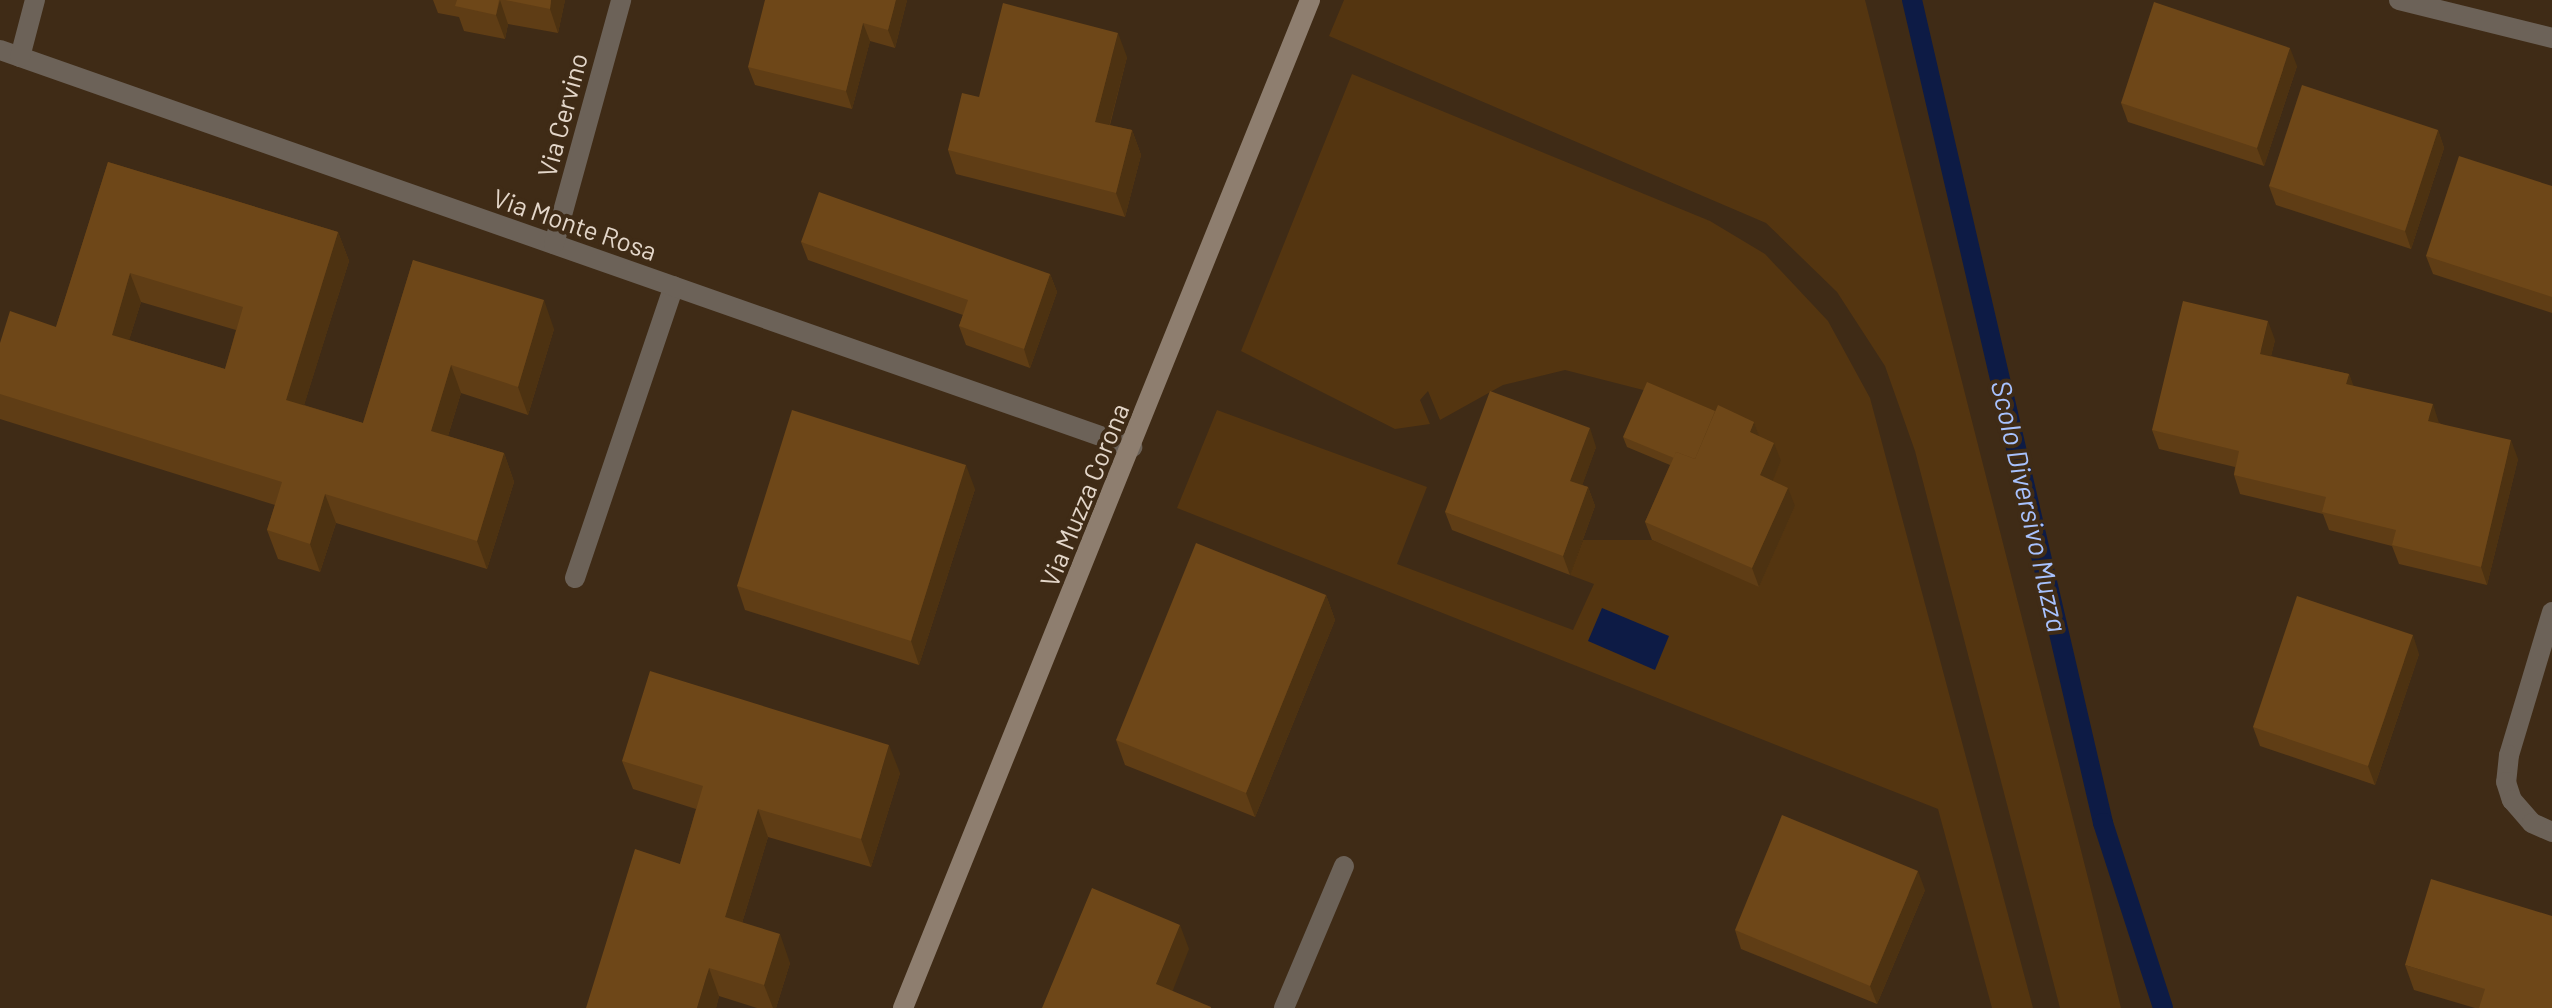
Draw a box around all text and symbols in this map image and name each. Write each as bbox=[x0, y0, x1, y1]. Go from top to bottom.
street label: Via Cervino bbox=[530, 50, 594, 180]
street label: Via Monte Rosa bbox=[489, 181, 661, 267]
water label: Scolo Diversivo Muzza bbox=[1985, 377, 2075, 635]
street label: Via Muzza Corona bbox=[1033, 399, 1135, 591]

